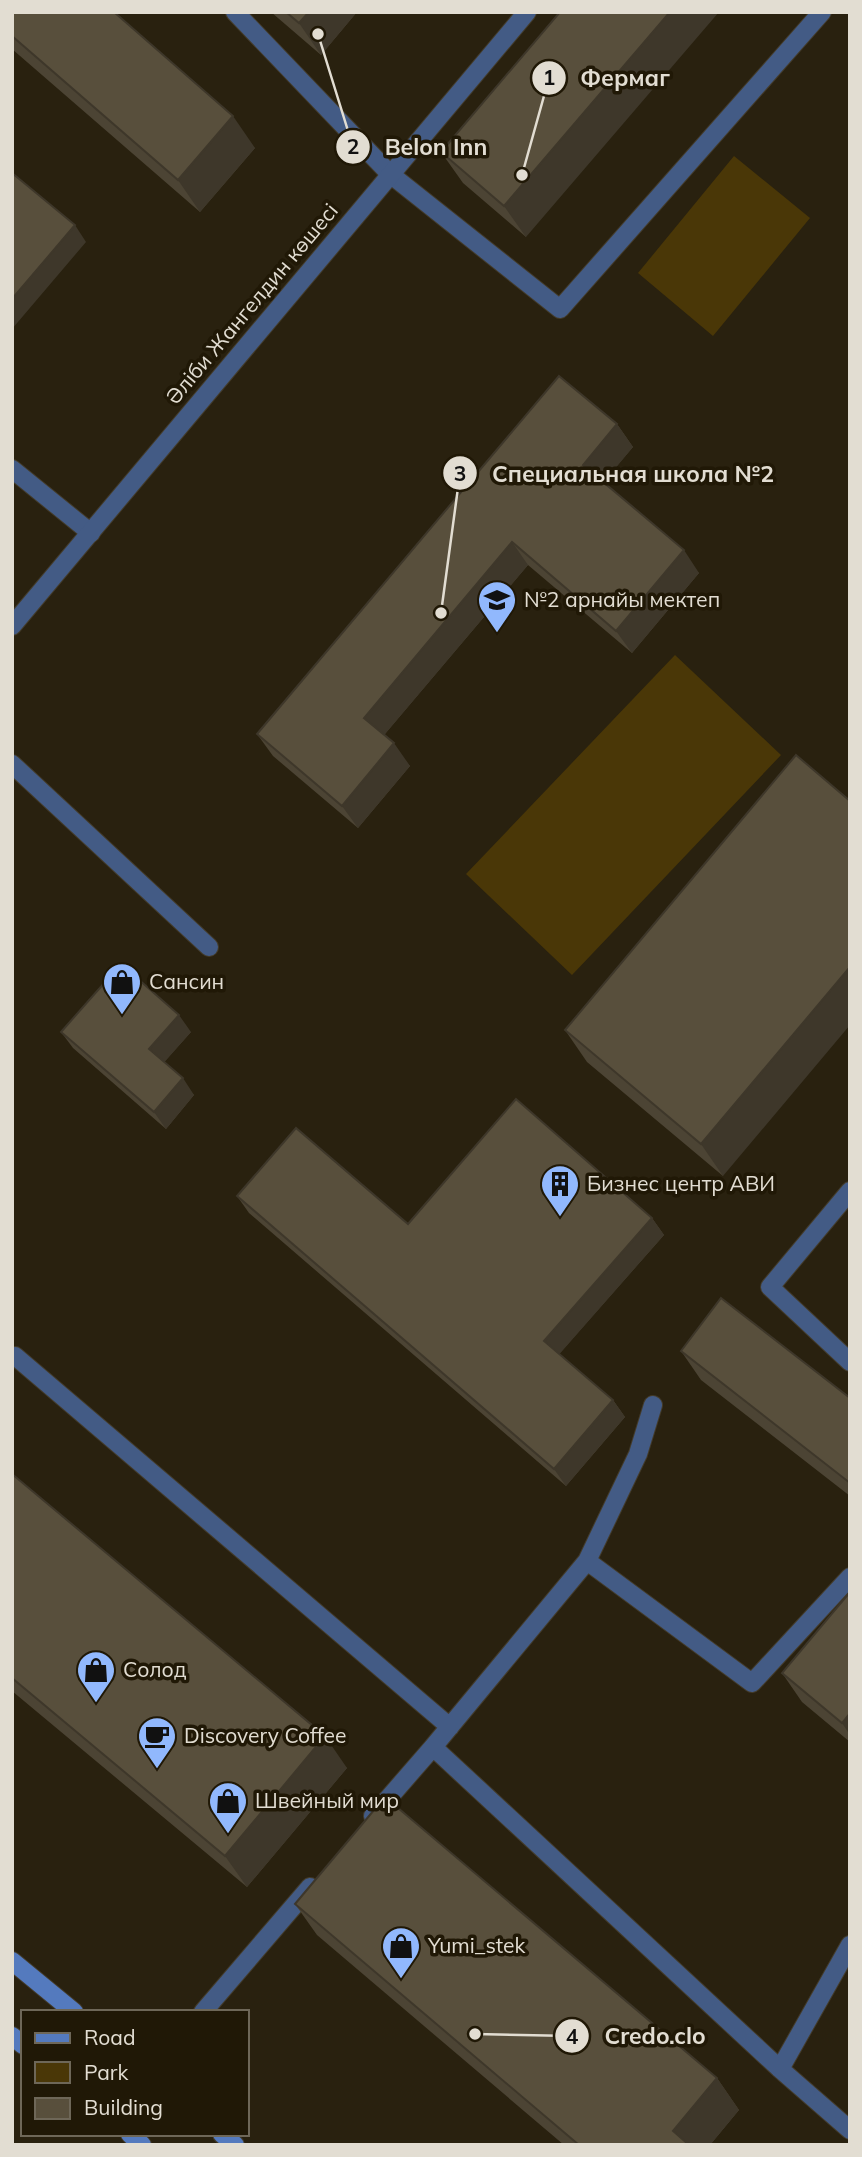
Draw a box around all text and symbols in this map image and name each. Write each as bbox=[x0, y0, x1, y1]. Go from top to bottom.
callout: Фермаг bbox=[531, 56, 684, 100]
text: Фермаг bbox=[580, 63, 670, 92]
text: 1 bbox=[543, 64, 555, 90]
callout: Belon Inn bbox=[336, 125, 501, 169]
text: Belon Inn bbox=[385, 132, 487, 161]
text: 2 bbox=[347, 133, 359, 159]
street label: Әліби Жангелдин көшесі bbox=[160, 198, 343, 409]
callout: Специальная школа №2 bbox=[443, 451, 788, 495]
text: Специальная школа №2 bbox=[492, 459, 774, 488]
text: 3 bbox=[454, 460, 466, 486]
school or university icon: №2 арнайы мектеп bbox=[476, 579, 518, 634]
place label: №2 арнайы мектеп bbox=[524, 586, 720, 612]
shop icon: Сансин bbox=[101, 961, 143, 1016]
place label: Сансин bbox=[149, 968, 224, 994]
building icon: Бизнес центр АВИ bbox=[539, 1163, 581, 1218]
place label: Бизнес центр АВИ bbox=[587, 1170, 775, 1196]
shop icon: Солод bbox=[75, 1649, 117, 1704]
place label: Солод bbox=[123, 1656, 187, 1682]
cafe icon: Discovery Coffee bbox=[136, 1715, 178, 1770]
place label: Discovery Coffee bbox=[184, 1722, 346, 1748]
shop icon: Швейный мир bbox=[207, 1780, 249, 1835]
place label: Швейный мир bbox=[255, 1787, 399, 1813]
shop icon: Yumi_stek bbox=[380, 1925, 422, 1980]
place label: Yumi_stek bbox=[427, 1932, 525, 1958]
legend bbox=[21, 2010, 248, 2136]
callout: Credo.clo bbox=[555, 2014, 719, 2058]
text: Credo.clo bbox=[604, 2021, 706, 2050]
text: 4 bbox=[566, 2023, 579, 2049]
text: Road bbox=[84, 2024, 135, 2050]
text: Park bbox=[84, 2059, 128, 2085]
text: Building bbox=[84, 2094, 163, 2120]

